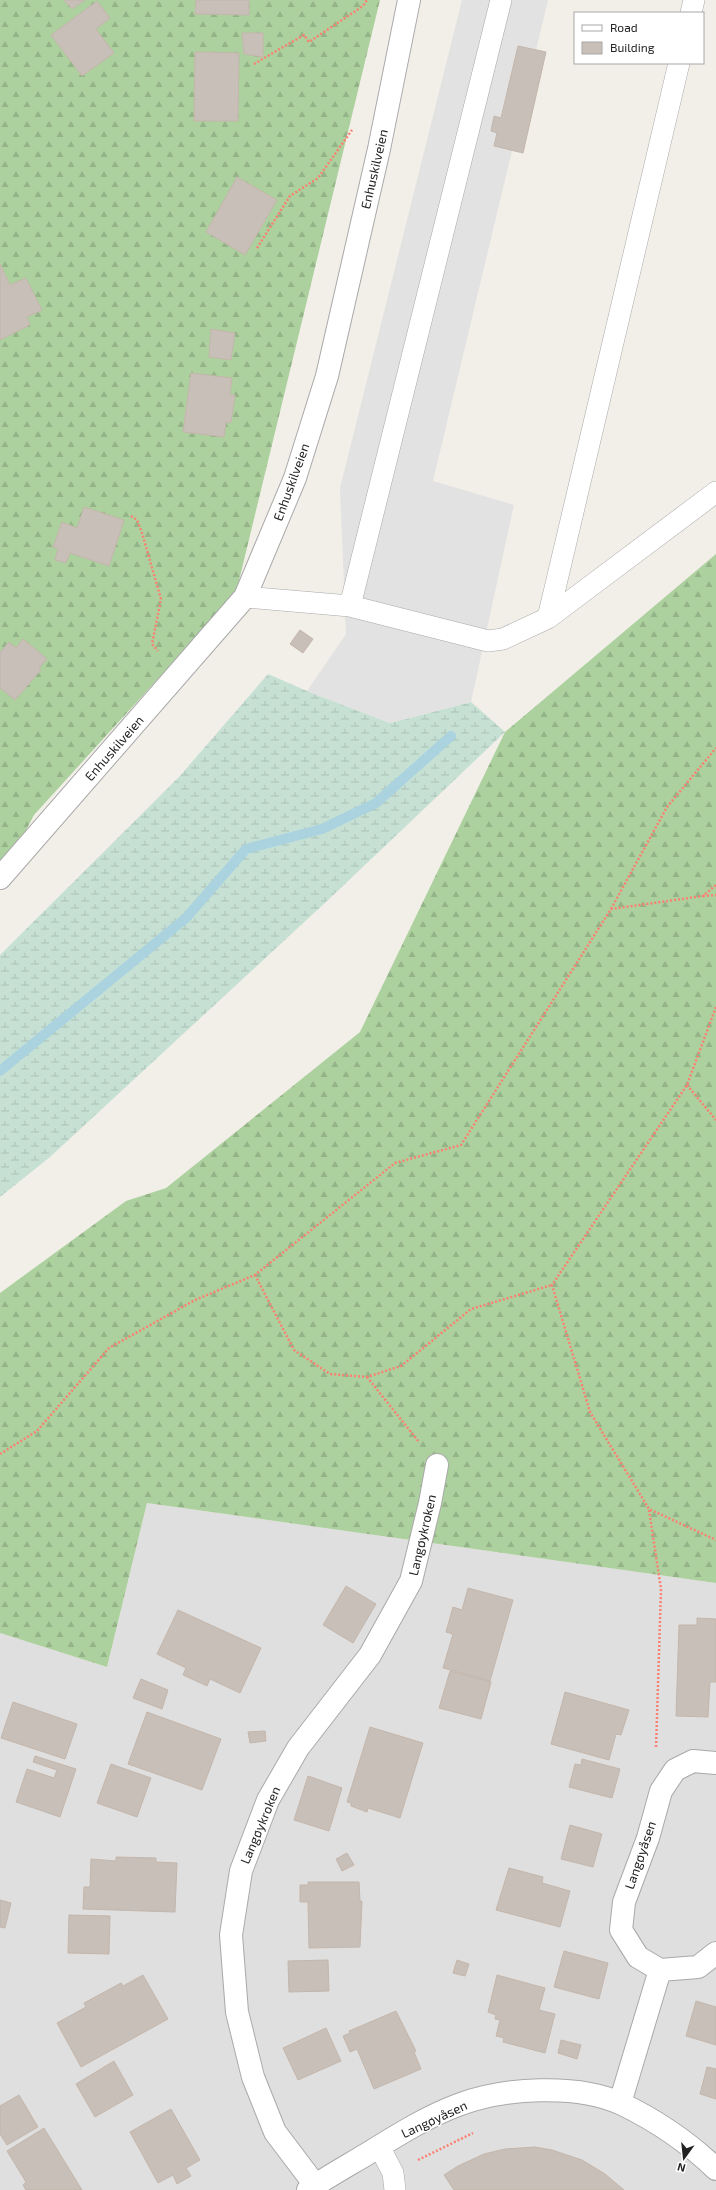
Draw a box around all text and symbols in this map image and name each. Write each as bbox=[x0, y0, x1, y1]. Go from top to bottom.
legend bbox=[574, 12, 704, 64]
text: Road bbox=[610, 20, 638, 34]
text: Building bbox=[610, 40, 655, 54]
street label: Enhuskilveien bbox=[357, 128, 391, 210]
street label: Enhuskilveien bbox=[270, 441, 312, 523]
street label: Enhuskilveien bbox=[81, 712, 147, 784]
street label: Langøykroken bbox=[405, 1493, 439, 1577]
street label: Langøykroken bbox=[236, 1784, 284, 1866]
street label: Langøyåsen bbox=[621, 1819, 659, 1891]
street label: Langøyåsen bbox=[398, 2097, 470, 2141]
north arrow bbox=[664, 2138, 704, 2178]
text: N bbox=[676, 2161, 687, 2175]

